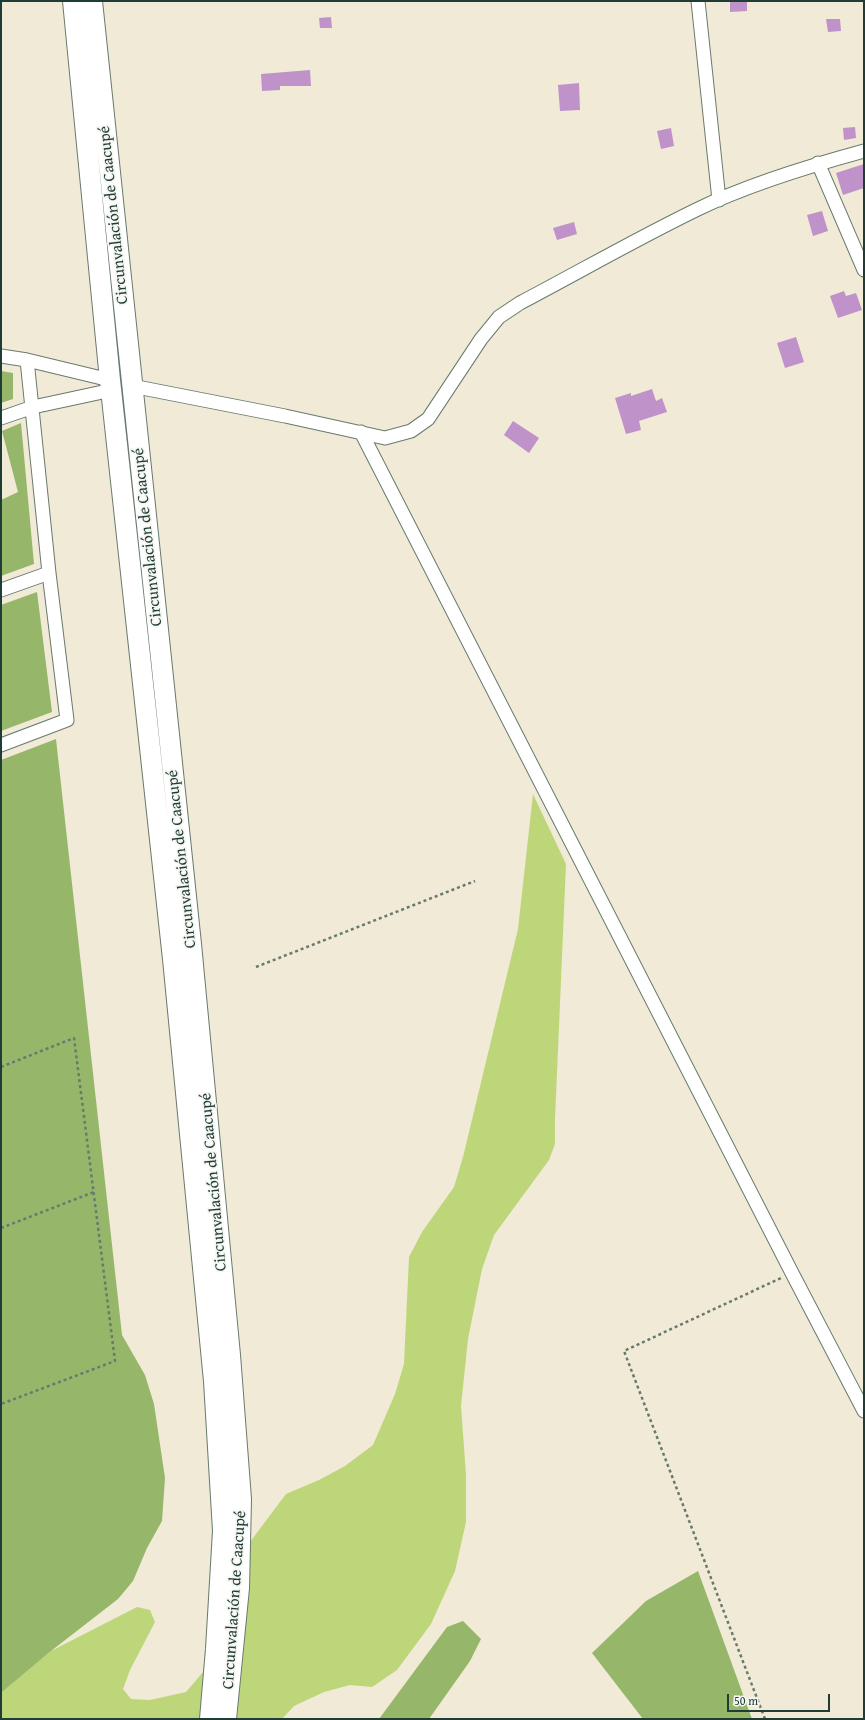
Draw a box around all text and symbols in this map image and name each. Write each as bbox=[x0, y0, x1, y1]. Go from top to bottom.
street label: Circunvalación de Caacupé bbox=[95, 125, 133, 305]
street label: Circunvalación de Caacupé bbox=[129, 447, 167, 627]
street label: Circunvalación de Caacupé bbox=[163, 769, 201, 949]
street label: Circunvalación de Caacupé bbox=[197, 1092, 231, 1272]
street label: Circunvalación de Caacupé bbox=[219, 1510, 251, 1690]
scale bar bbox=[729, 1686, 832, 1712]
text: 50 m bbox=[734, 1692, 758, 1709]

